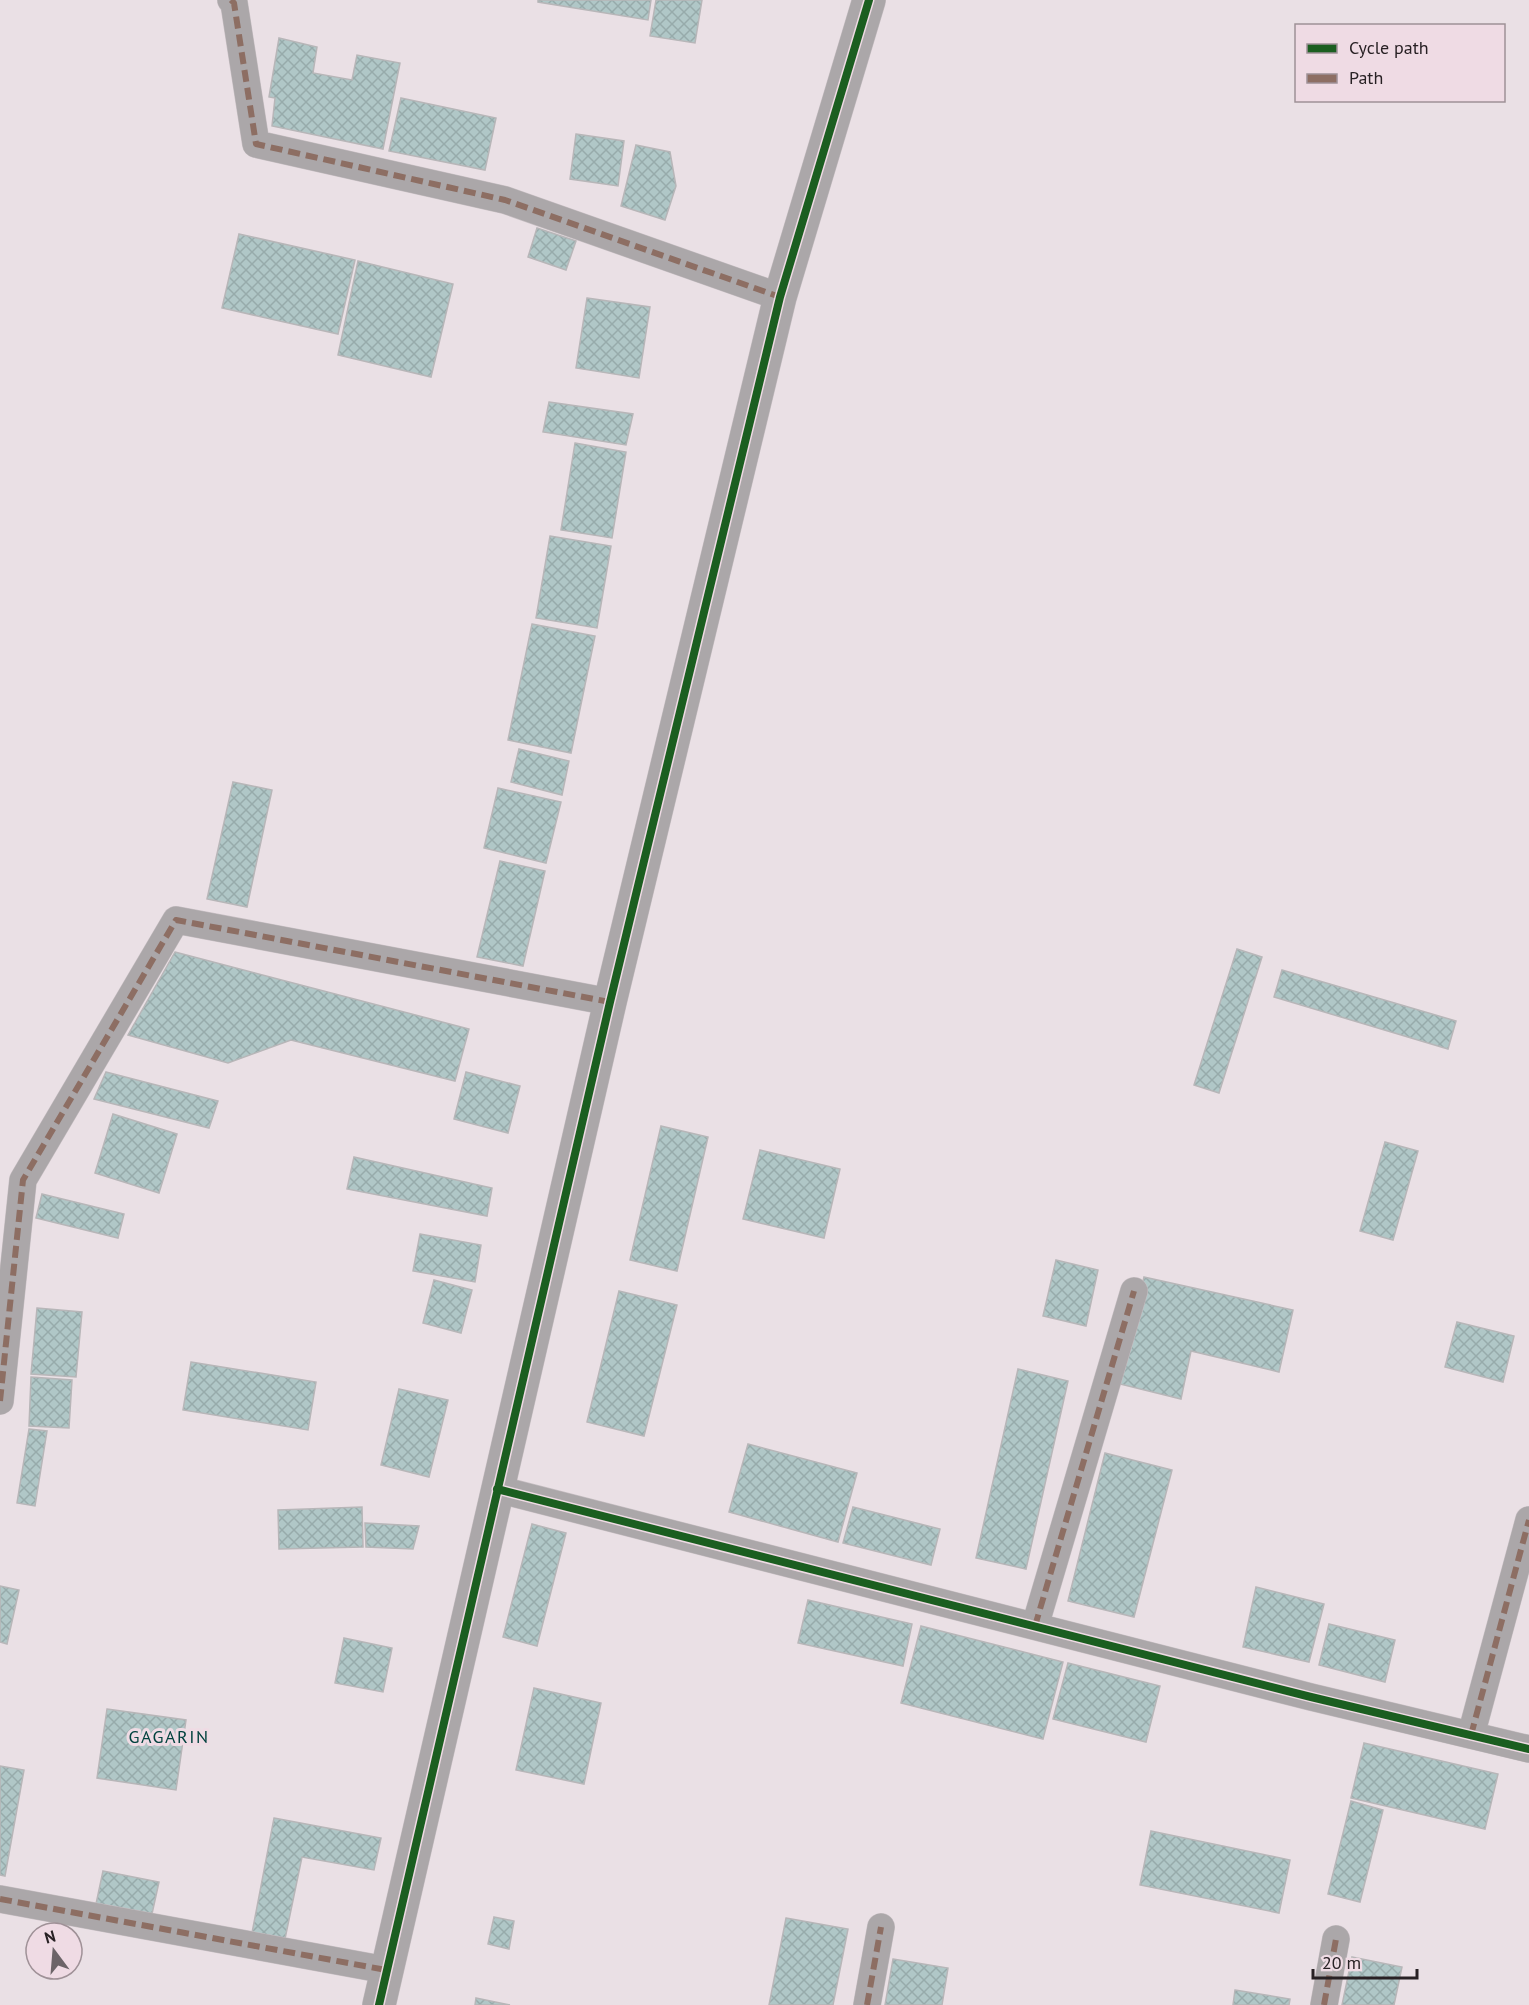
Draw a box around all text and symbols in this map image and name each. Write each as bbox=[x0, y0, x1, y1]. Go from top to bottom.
legend bbox=[1295, 24, 1505, 102]
text: Cycle path bbox=[1349, 36, 1429, 59]
text: Path bbox=[1349, 66, 1383, 89]
district label: GAGARIN bbox=[128, 1725, 210, 1748]
north arrow bbox=[24, 1921, 84, 1981]
text: N bbox=[42, 1926, 58, 1948]
scale bar bbox=[1313, 1942, 1416, 1980]
text: 20 m bbox=[1322, 1951, 1361, 1974]

